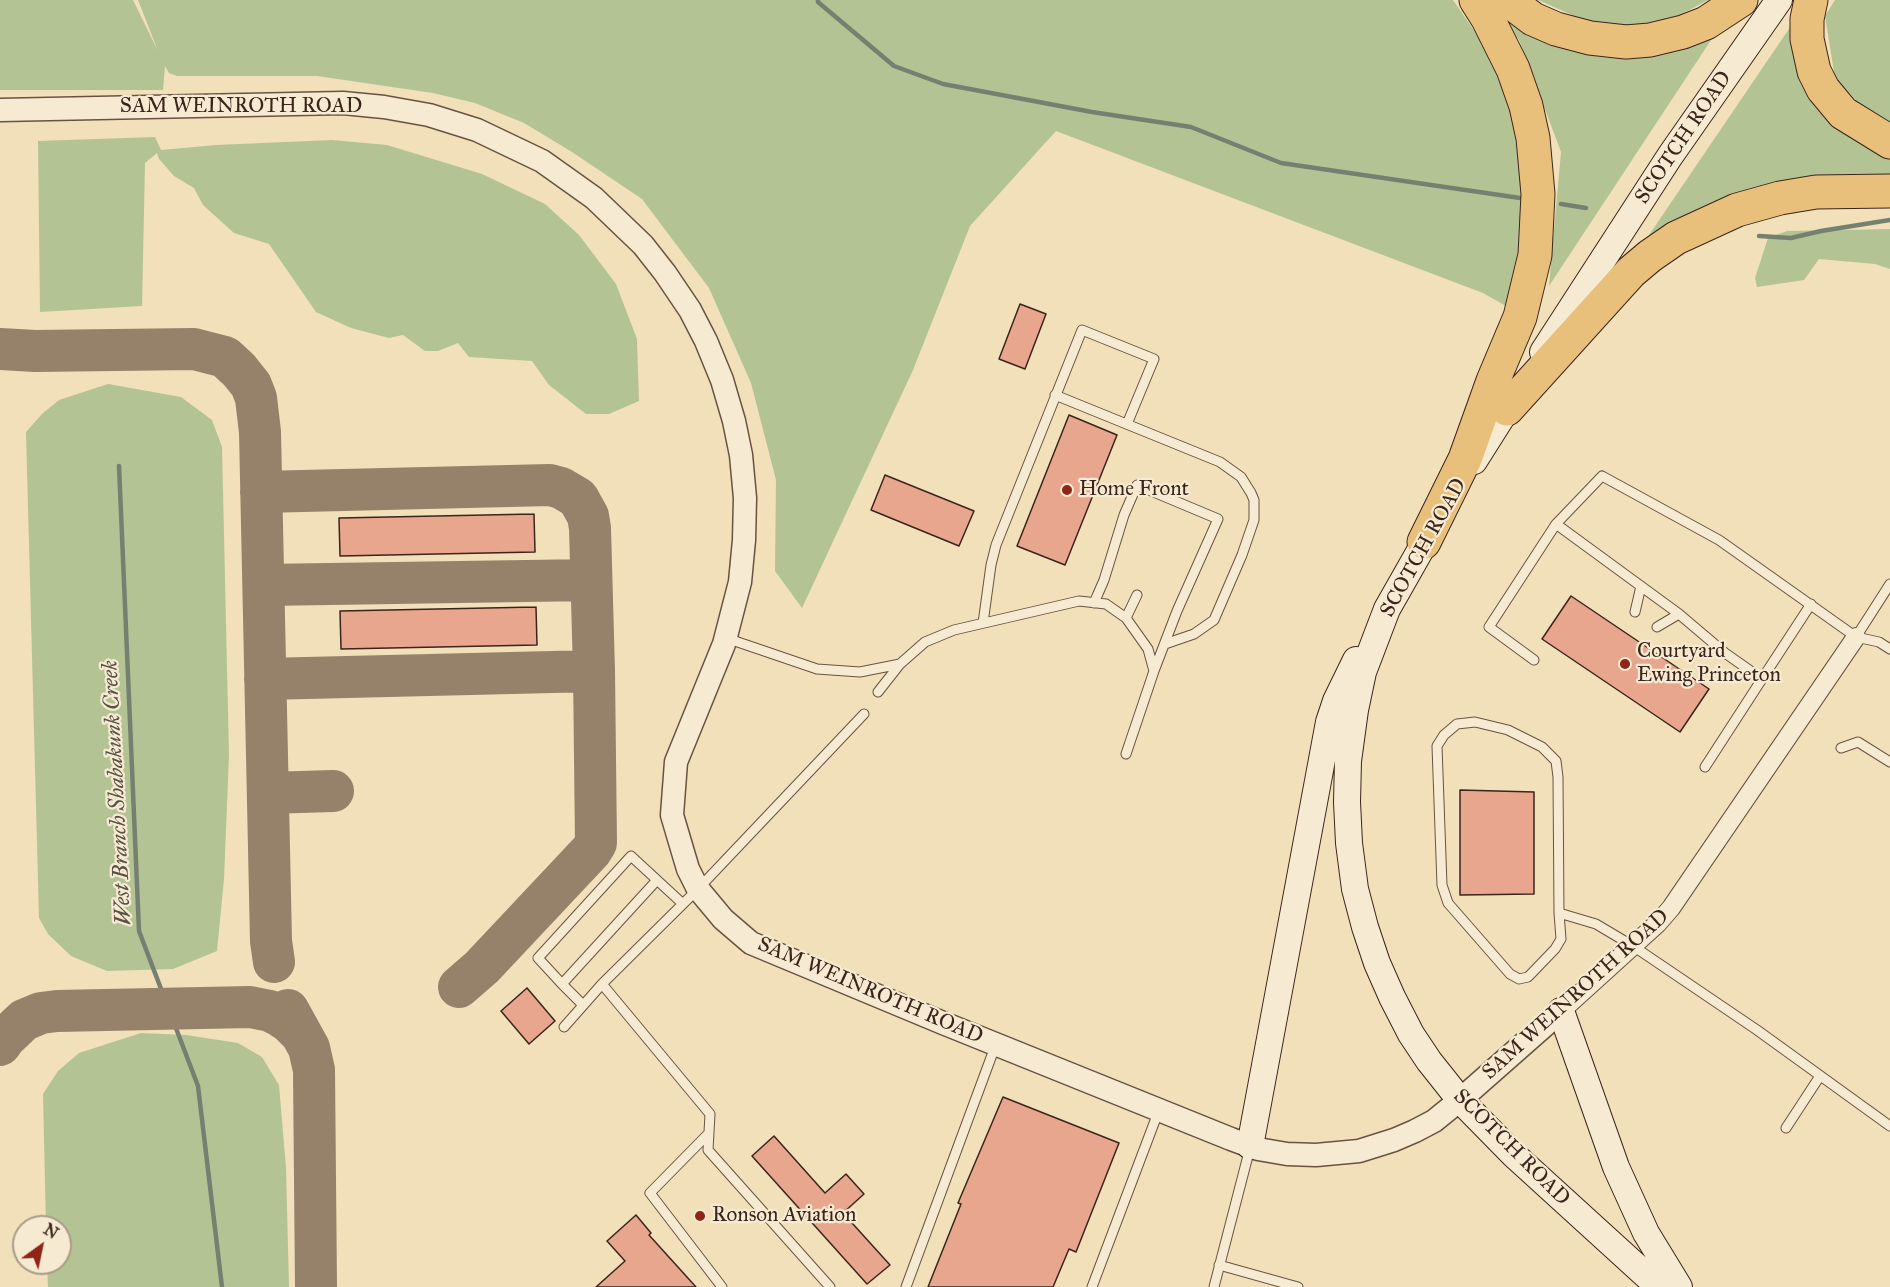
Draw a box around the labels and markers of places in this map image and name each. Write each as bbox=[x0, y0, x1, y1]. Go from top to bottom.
place label: Home Front bbox=[1079, 477, 1189, 503]
marker: Home Front bbox=[1060, 483, 1074, 497]
place label: Courtyard Ewing Princeton bbox=[1637, 639, 1781, 689]
marker: Courtyard Ewing Princeton bbox=[1618, 657, 1632, 671]
place label: Ronson Aviation bbox=[712, 1203, 856, 1229]
marker: Ronson Aviation bbox=[693, 1209, 707, 1223]

